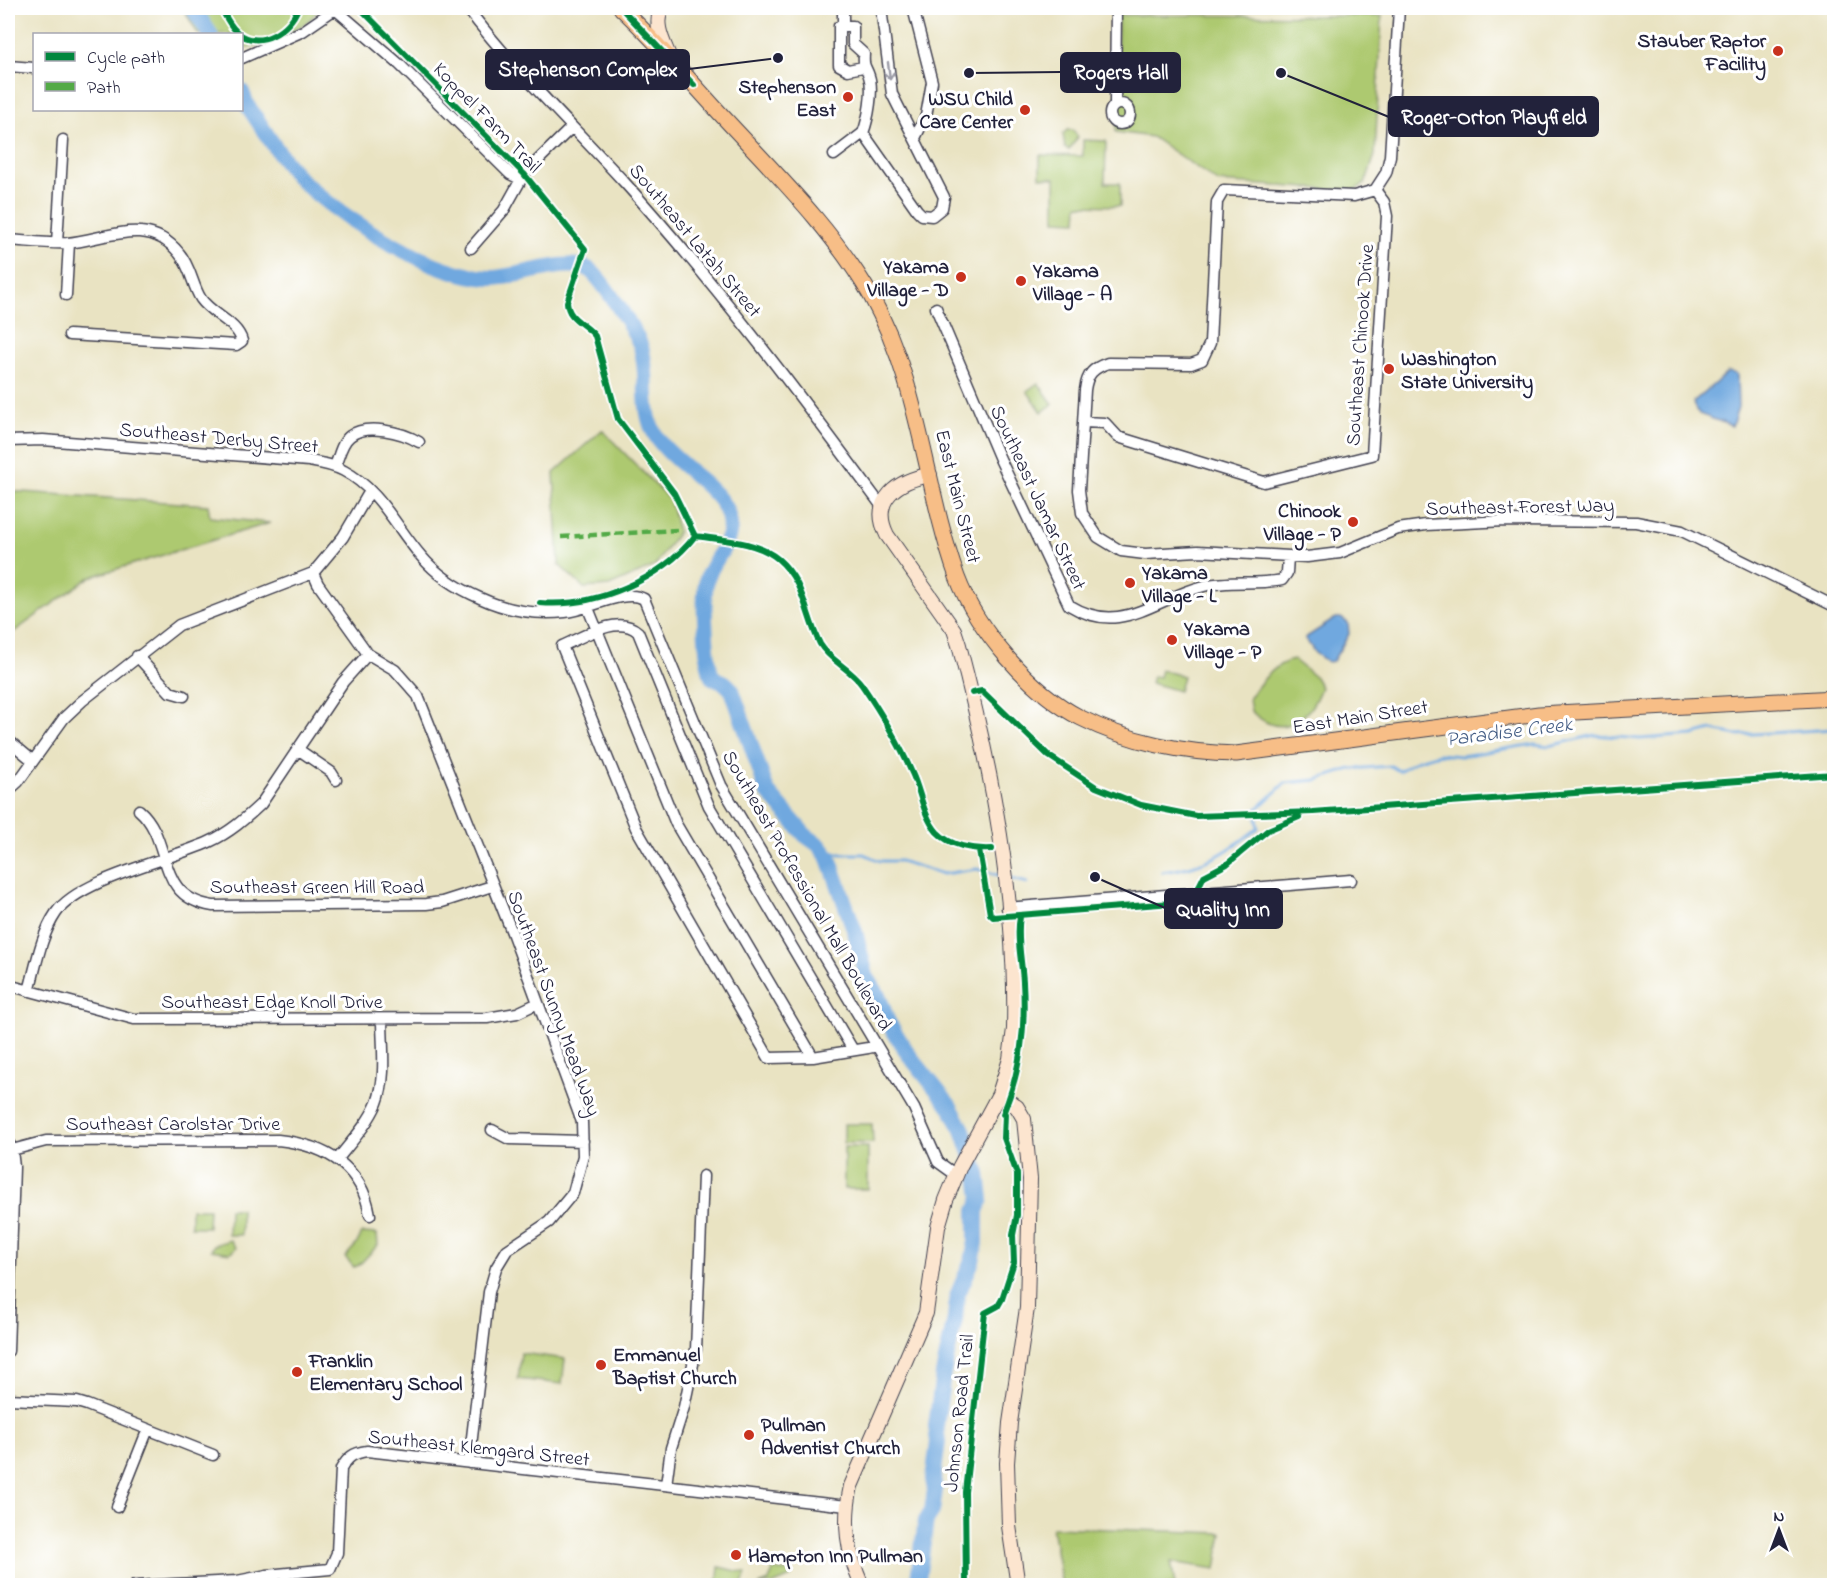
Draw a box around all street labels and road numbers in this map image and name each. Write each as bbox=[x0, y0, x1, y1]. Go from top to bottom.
street label: Koppel Farm Trail bbox=[425, 56, 547, 181]
street label: Southeast Latah Street bbox=[621, 158, 767, 325]
street label: Southeast Chinook Drive bbox=[1340, 243, 1383, 447]
street label: Southeast Jamar Street bbox=[981, 401, 1092, 596]
street label: Southeast Derby Street bbox=[118, 416, 320, 463]
street label: East Main Street bbox=[926, 427, 987, 567]
street label: Southeast Forest Way bbox=[1426, 492, 1615, 525]
street label: East Main Street bbox=[1291, 693, 1430, 743]
street label: Southeast Professional Mall Boulevard bbox=[713, 746, 898, 1037]
street label: Southeast Green Hill Road bbox=[210, 874, 424, 903]
street label: Southeast Sunny Mead Way bbox=[498, 887, 607, 1121]
street label: Southeast Edge Knoll Drive bbox=[161, 989, 383, 1019]
street label: Southeast Carolstar Drive bbox=[66, 1111, 280, 1140]
street label: Johnson Road Trail bbox=[938, 1333, 983, 1493]
street label: Southeast Klemgard Street bbox=[366, 1423, 591, 1477]

